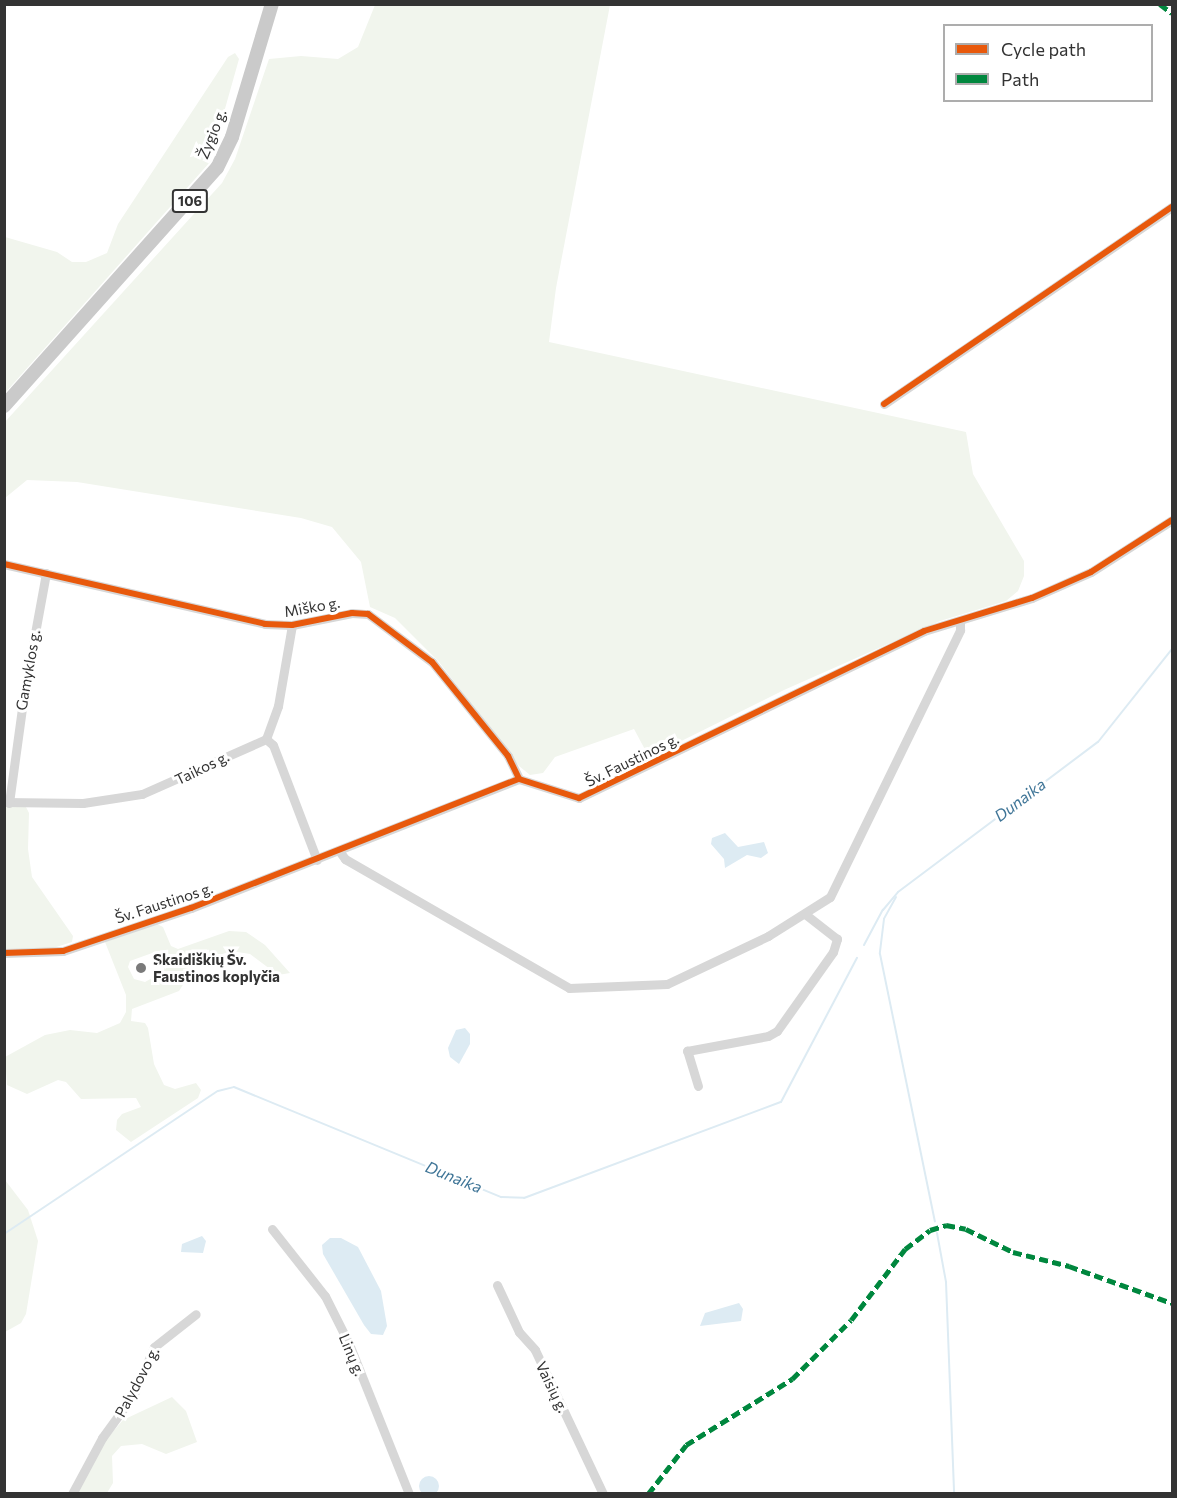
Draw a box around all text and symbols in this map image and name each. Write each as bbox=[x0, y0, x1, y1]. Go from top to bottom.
legend bbox=[943, 24, 1153, 102]
text: Cycle path bbox=[1001, 38, 1086, 60]
text: Path bbox=[1001, 68, 1039, 90]
street label: Žygio g. bbox=[194, 106, 230, 162]
road number: 106 bbox=[170, 190, 210, 212]
street label: Miško g. bbox=[283, 593, 341, 621]
street label: Gamyklos g. bbox=[12, 628, 44, 712]
street label: Šv. Faustinos g. bbox=[582, 730, 682, 790]
street label: Taikos g. bbox=[172, 747, 232, 789]
water label: Dunaika bbox=[991, 774, 1049, 826]
street label: Šv. Faustinos g. bbox=[113, 879, 215, 927]
place label: Skaidiškių Šv. Faustinos koplyčia bbox=[153, 950, 280, 985]
marker: Skaidiškių Šv. Faustinos koplyčia bbox=[134, 961, 148, 975]
water label: Dunaika bbox=[423, 1157, 485, 1197]
street label: Linų g. bbox=[335, 1331, 369, 1379]
street label: Palydovo g. bbox=[111, 1344, 163, 1420]
street label: Vaisių g. bbox=[532, 1358, 572, 1416]

